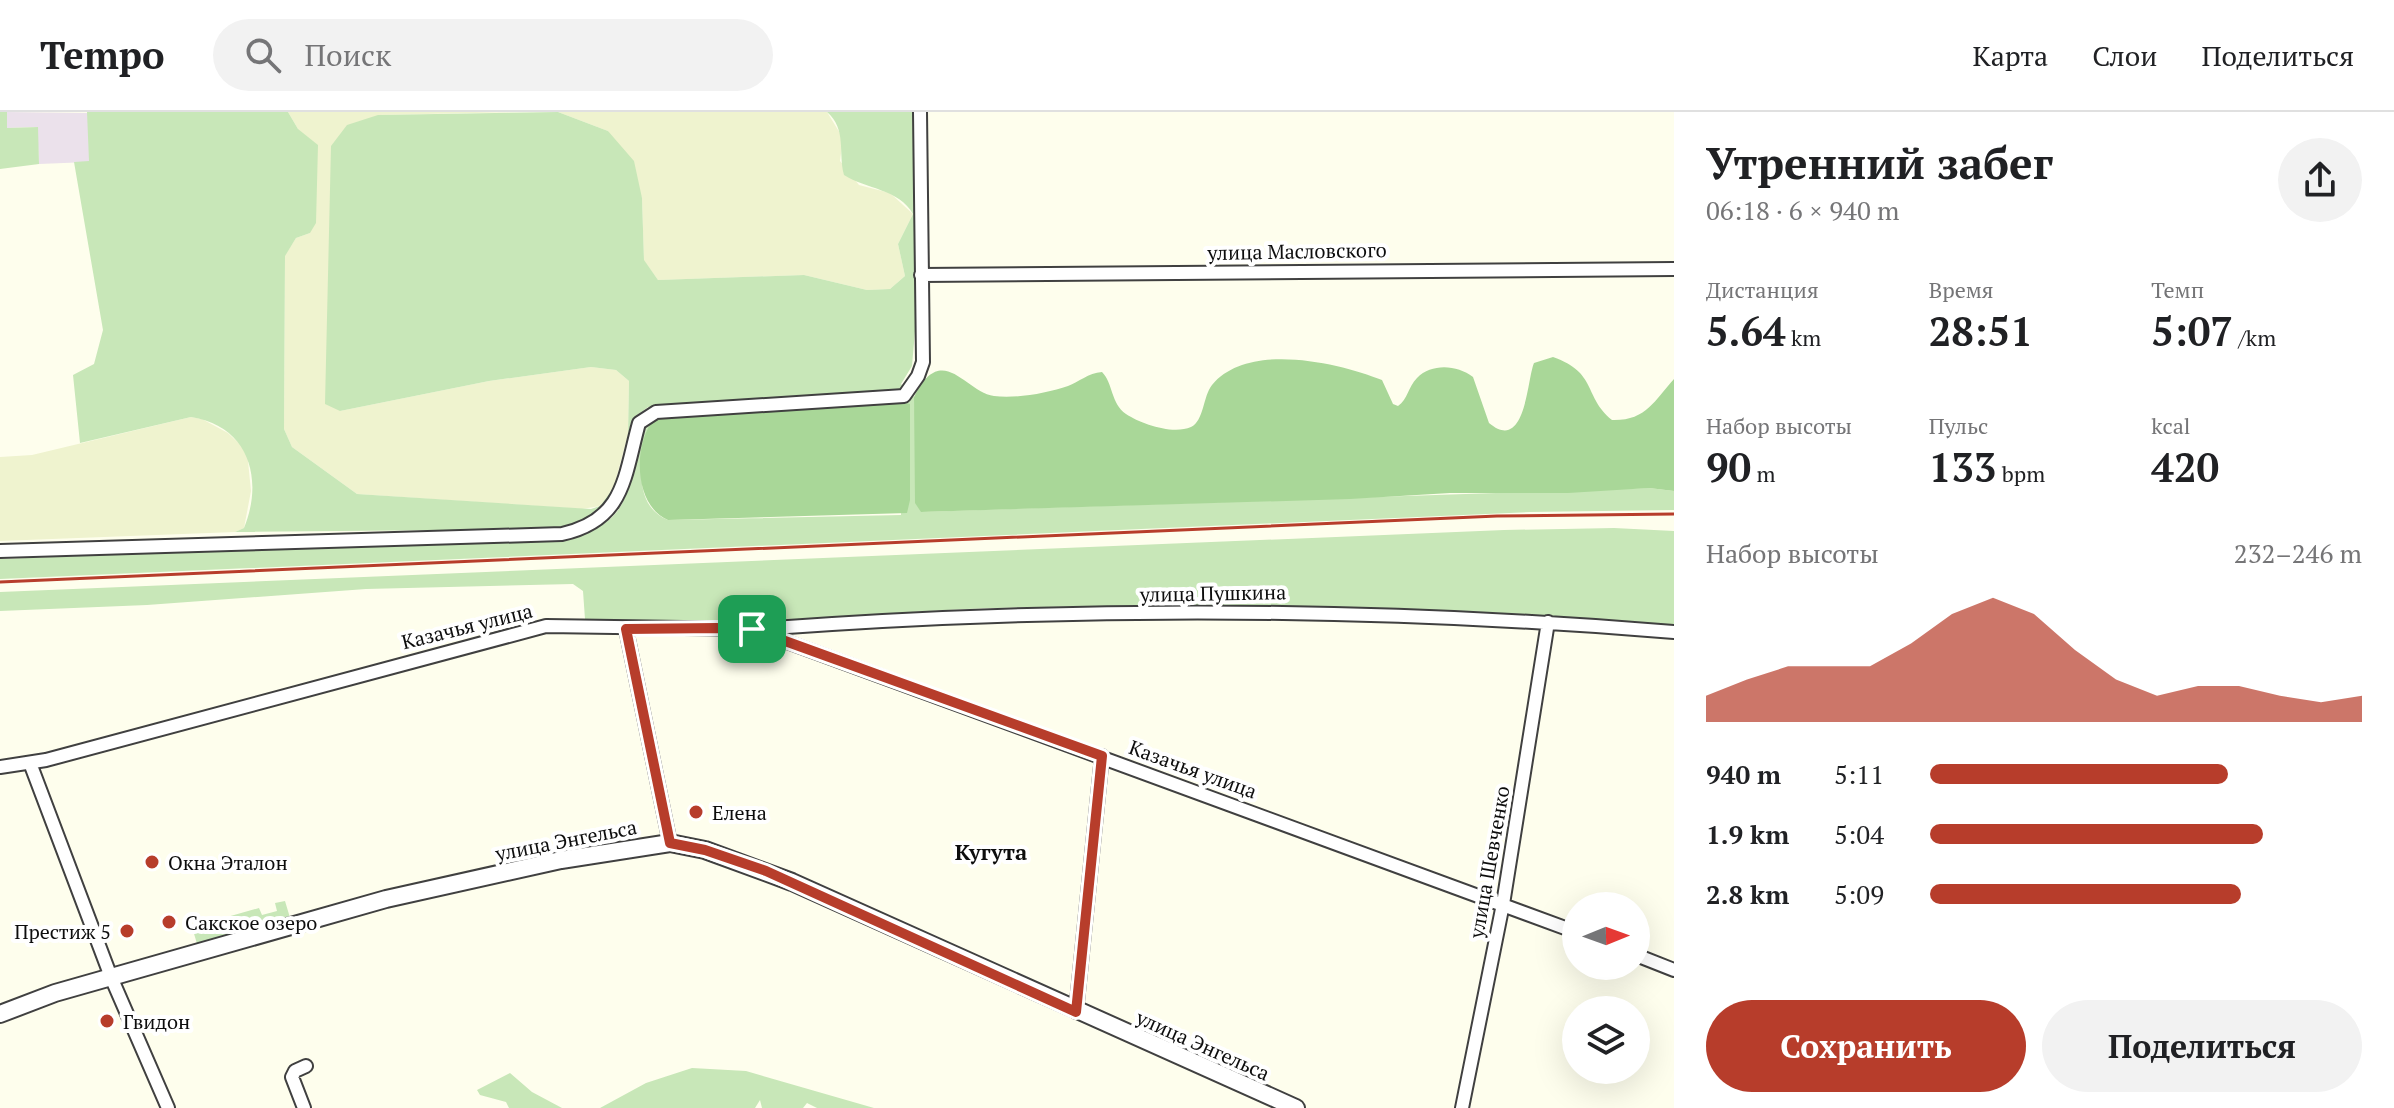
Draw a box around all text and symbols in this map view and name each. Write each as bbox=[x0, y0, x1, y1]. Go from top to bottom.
search box bbox=[213, 19, 773, 91]
text: Tempo bbox=[40, 30, 165, 80]
icon: search bbox=[241, 33, 285, 77]
text: Поиск bbox=[305, 35, 391, 75]
text: Карта bbox=[1973, 37, 2048, 74]
text: Слои bbox=[2092, 37, 2157, 74]
text: Поделиться bbox=[2201, 37, 2354, 74]
text: Утренний забег bbox=[1706, 133, 2053, 192]
button: share bbox=[2278, 138, 2362, 222]
text: 06:18 · 6 × 940 m bbox=[1706, 193, 1900, 227]
street label: улица Масловского bbox=[1206, 236, 1387, 266]
text: Дистанция bbox=[1706, 275, 1819, 304]
text: Время bbox=[1929, 275, 1994, 304]
text: Темп bbox=[2151, 275, 2204, 304]
text: 5.64 bbox=[1706, 304, 1786, 357]
text: 28:51 bbox=[1929, 304, 2033, 357]
text: 5:07 bbox=[2151, 304, 2233, 357]
text: km bbox=[1786, 323, 1821, 352]
text: /km bbox=[2233, 323, 2276, 352]
text: Набор высоты bbox=[1706, 411, 1852, 440]
text: Пульс bbox=[1929, 411, 1988, 440]
text: kcal bbox=[2151, 411, 2190, 440]
text: 90 bbox=[1706, 440, 1751, 493]
text: 133 bbox=[1929, 440, 1996, 493]
text: 420 bbox=[2151, 440, 2219, 493]
text: m bbox=[1751, 459, 1776, 488]
text: bpm bbox=[1996, 459, 2045, 488]
text: Набор высоты bbox=[1706, 536, 1879, 570]
text: 232–246 m bbox=[2234, 536, 2362, 570]
street label: улица Пушкина bbox=[1139, 578, 1286, 608]
pin bbox=[718, 595, 786, 663]
street label: Казачья улица bbox=[399, 597, 535, 655]
icon: arrive bbox=[730, 607, 774, 651]
street label: Казачья улица bbox=[1125, 733, 1261, 805]
text: 940 m bbox=[1706, 757, 1781, 791]
text: 5:11 bbox=[1834, 757, 1884, 791]
street label: улица Шевченко bbox=[1462, 784, 1516, 941]
place label: Елена bbox=[712, 799, 767, 826]
marker: Елена bbox=[687, 803, 705, 821]
street label: улица Энгельса bbox=[492, 813, 639, 867]
text: 1.9 km bbox=[1706, 817, 1789, 851]
text: 5:04 bbox=[1834, 817, 1884, 851]
district label: Кугута bbox=[955, 837, 1027, 866]
place label: Окна Эталон bbox=[168, 849, 288, 876]
marker: Окна Эталон bbox=[143, 853, 161, 871]
text: 2.8 km bbox=[1706, 877, 1789, 911]
text: 5:09 bbox=[1834, 877, 1884, 911]
north arrow bbox=[1562, 892, 1650, 980]
map controls bbox=[1562, 892, 1650, 1084]
place label: Сакское озеро bbox=[185, 909, 317, 936]
marker: Сакское озеро bbox=[160, 913, 178, 931]
place label: Престиж 5 bbox=[14, 918, 111, 945]
marker: Престиж 5 bbox=[118, 922, 136, 940]
button: layers bbox=[1562, 996, 1650, 1084]
button: Сохранить bbox=[1706, 1000, 2026, 1092]
button: Поделиться bbox=[2042, 1000, 2362, 1092]
street label: улица Энгельса bbox=[1131, 1003, 1274, 1086]
place label: Гвидон bbox=[123, 1008, 190, 1035]
marker: Гвидон bbox=[98, 1012, 116, 1030]

